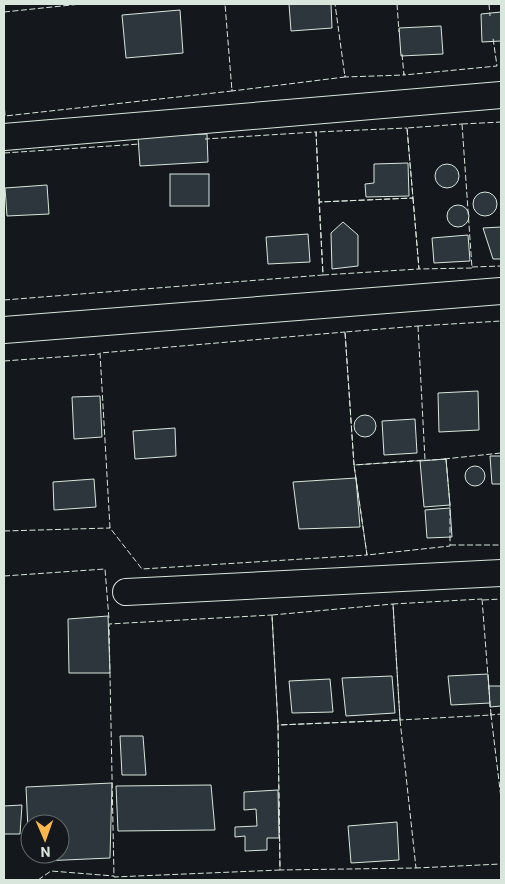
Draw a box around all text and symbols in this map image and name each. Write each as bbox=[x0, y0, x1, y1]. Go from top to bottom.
north arrow bbox=[20, 814, 70, 864]
text: N bbox=[40, 844, 51, 860]

